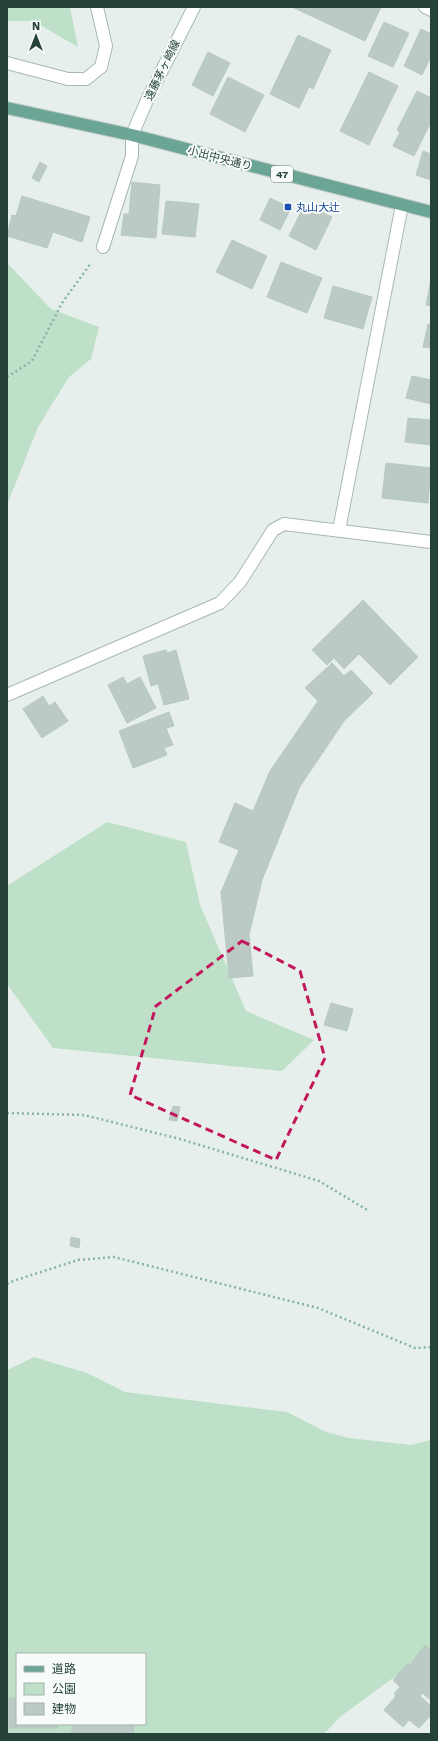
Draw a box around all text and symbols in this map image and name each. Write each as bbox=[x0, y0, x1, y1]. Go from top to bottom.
north arrow bbox=[16, 16, 56, 56]
text: N bbox=[32, 20, 40, 33]
street label: 遠藤茅ヶ崎線 bbox=[142, 38, 183, 103]
street label: 小出中央通り bbox=[186, 144, 253, 173]
road number: 47 bbox=[271, 166, 293, 182]
place label: 丸山大辻 bbox=[296, 201, 340, 214]
marker: 丸山大辻 bbox=[283, 202, 293, 212]
legend bbox=[16, 1653, 146, 1725]
text: 道路 bbox=[52, 1662, 76, 1676]
text: 公園 bbox=[52, 1682, 76, 1696]
text: 建物 bbox=[52, 1702, 76, 1716]

